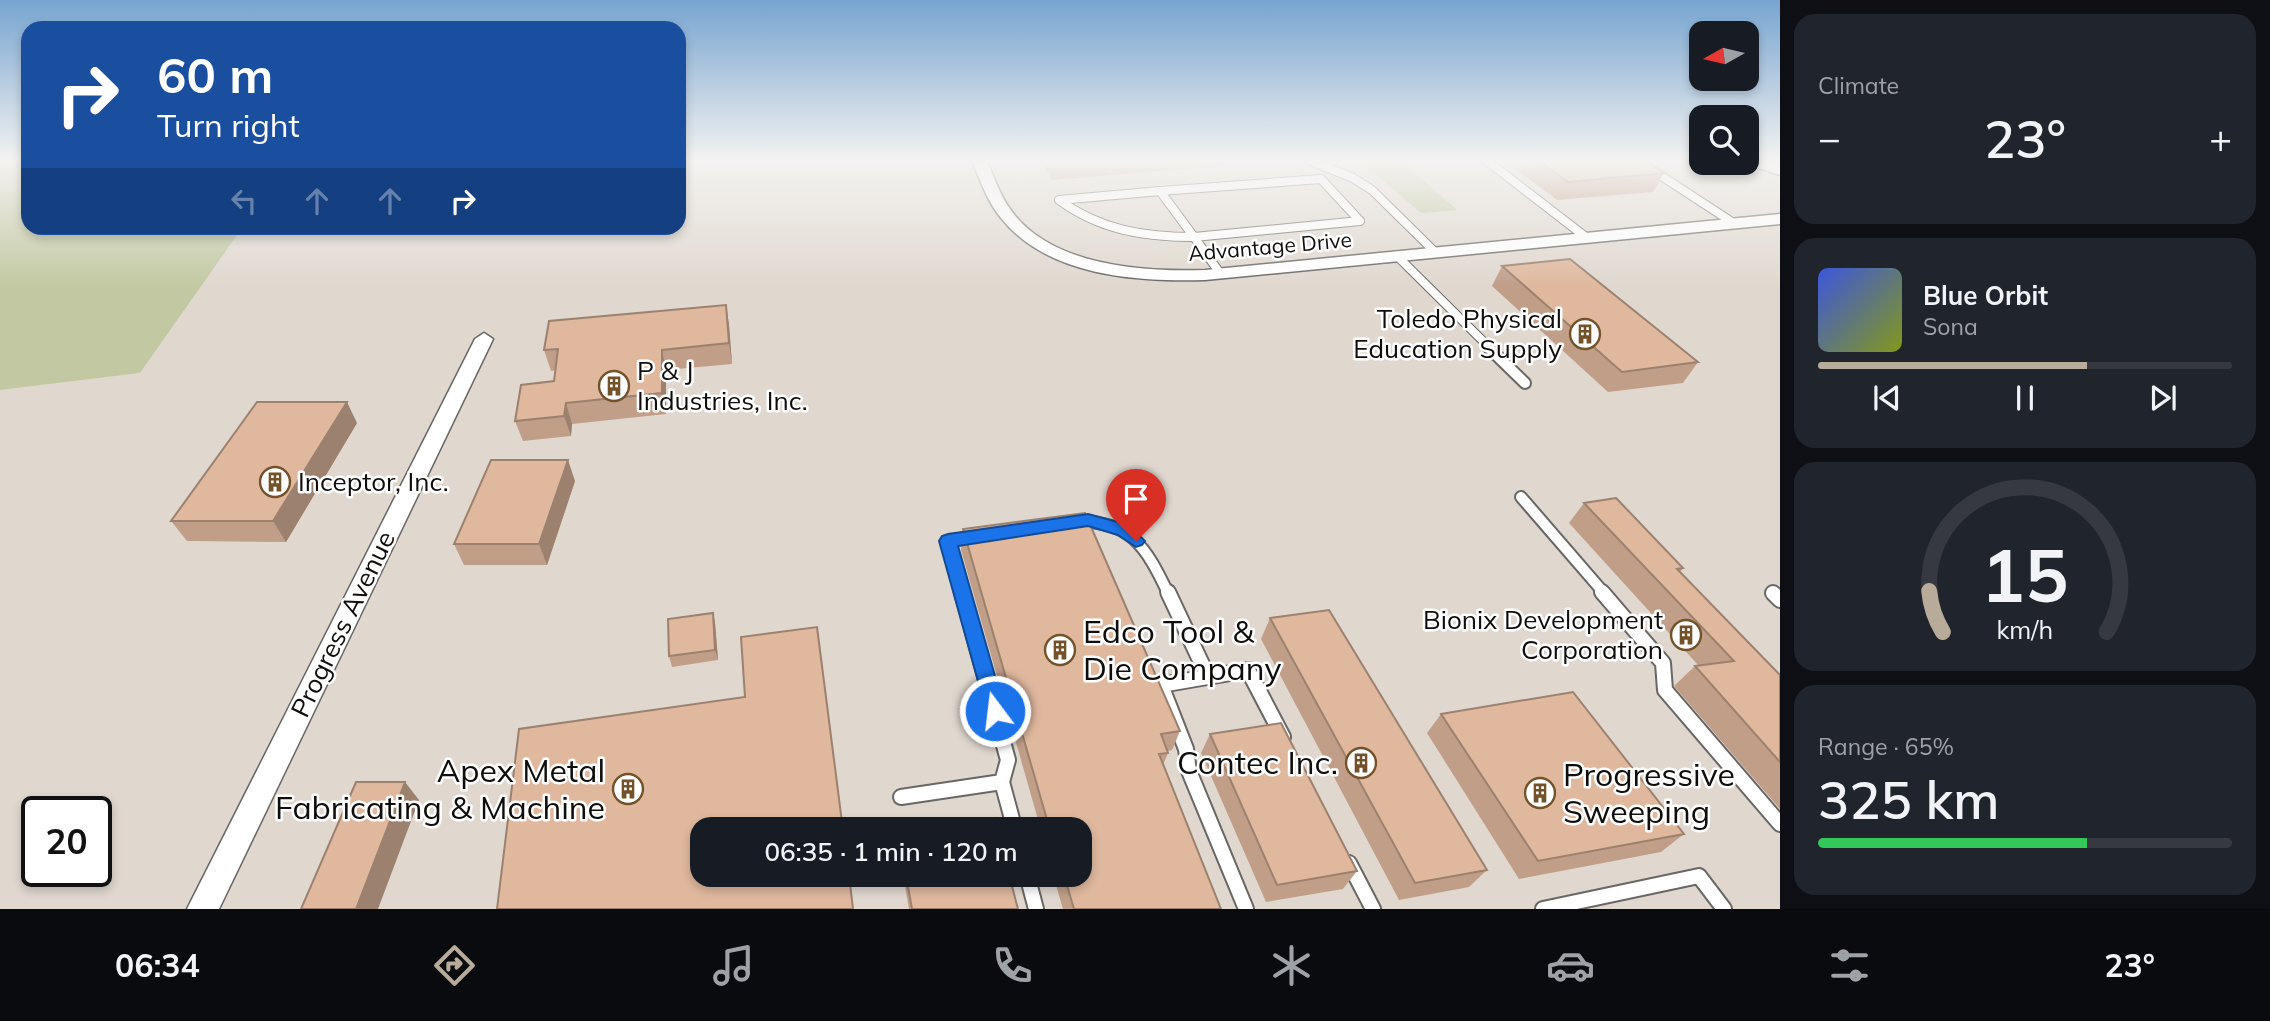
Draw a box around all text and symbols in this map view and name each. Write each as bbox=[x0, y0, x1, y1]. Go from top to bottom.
north arrow bbox=[1689, 21, 1759, 91]
map controls bbox=[1689, 21, 1759, 175]
text: 60 m bbox=[157, 44, 273, 105]
icon: right bbox=[42, 49, 133, 140]
text: Climate bbox=[1818, 71, 1899, 100]
text: Turn right bbox=[157, 105, 300, 145]
button: search bbox=[1689, 105, 1759, 175]
text: 23° bbox=[1984, 106, 2066, 171]
text: − bbox=[1818, 114, 1841, 162]
text: + bbox=[2209, 114, 2232, 162]
icon: left bbox=[225, 182, 263, 220]
icon: ahead bbox=[298, 182, 336, 220]
icon: ahead bbox=[371, 182, 409, 220]
icon: right bbox=[444, 182, 482, 220]
street label: Advantage Drive bbox=[1187, 226, 1353, 266]
text: Blue Orbit bbox=[1923, 279, 2048, 312]
place label: Toledo Physical Education Supply bbox=[1353, 302, 1562, 365]
text: Sona bbox=[1923, 312, 1978, 341]
building icon: Toledo Physical Education Supply bbox=[1568, 317, 1602, 351]
place label: P & J Industries, Inc. bbox=[637, 354, 808, 417]
building icon: P & J Industries, Inc. bbox=[597, 369, 631, 403]
icon: previous bbox=[1868, 379, 1906, 417]
icon: pause bbox=[2006, 379, 2044, 417]
icon: next bbox=[2144, 379, 2182, 417]
building icon: Inceptor, Inc. bbox=[258, 465, 292, 499]
place label: Inceptor, Inc. bbox=[298, 465, 449, 498]
pin bbox=[1106, 469, 1166, 541]
icon: arrive bbox=[1117, 480, 1155, 518]
street label: Progress Avenue bbox=[283, 525, 402, 722]
text: 15 bbox=[1981, 530, 2069, 621]
place label: Bionix Development Corporation bbox=[1423, 603, 1663, 666]
place label: Edco Tool & Die Company bbox=[1083, 611, 1281, 688]
text: km/h bbox=[1997, 614, 2053, 645]
building icon: Bionix Development Corporation bbox=[1669, 618, 1703, 652]
building icon: Edco Tool & Die Company bbox=[1043, 633, 1077, 667]
position arrow bbox=[958, 674, 1032, 748]
text: Range · 65% bbox=[1818, 732, 1954, 761]
place label: Contec Inc. bbox=[1177, 742, 1338, 782]
building icon: Contec Inc. bbox=[1344, 746, 1378, 780]
place label: Apex Metal Fabricating & Machine bbox=[275, 750, 605, 827]
place label: Progressive Sweeping bbox=[1563, 754, 1735, 831]
text: 325 km bbox=[1818, 767, 1999, 832]
building icon: Apex Metal Fabricating & Machine bbox=[611, 772, 645, 806]
building icon: Progressive Sweeping bbox=[1523, 776, 1557, 810]
speed limit sign: 20 bbox=[21, 796, 112, 887]
text: 06:35 · 1 min · 120 m bbox=[764, 835, 1018, 868]
icon: directions bbox=[430, 941, 479, 990]
icon: music bbox=[709, 941, 758, 990]
icon: phone bbox=[988, 941, 1037, 990]
icon: climate bbox=[1267, 941, 1316, 990]
icon: car bbox=[1546, 941, 1595, 990]
icon: filters bbox=[1825, 941, 1874, 990]
text: 06:34 bbox=[115, 945, 200, 985]
text: 23° bbox=[2104, 945, 2155, 985]

